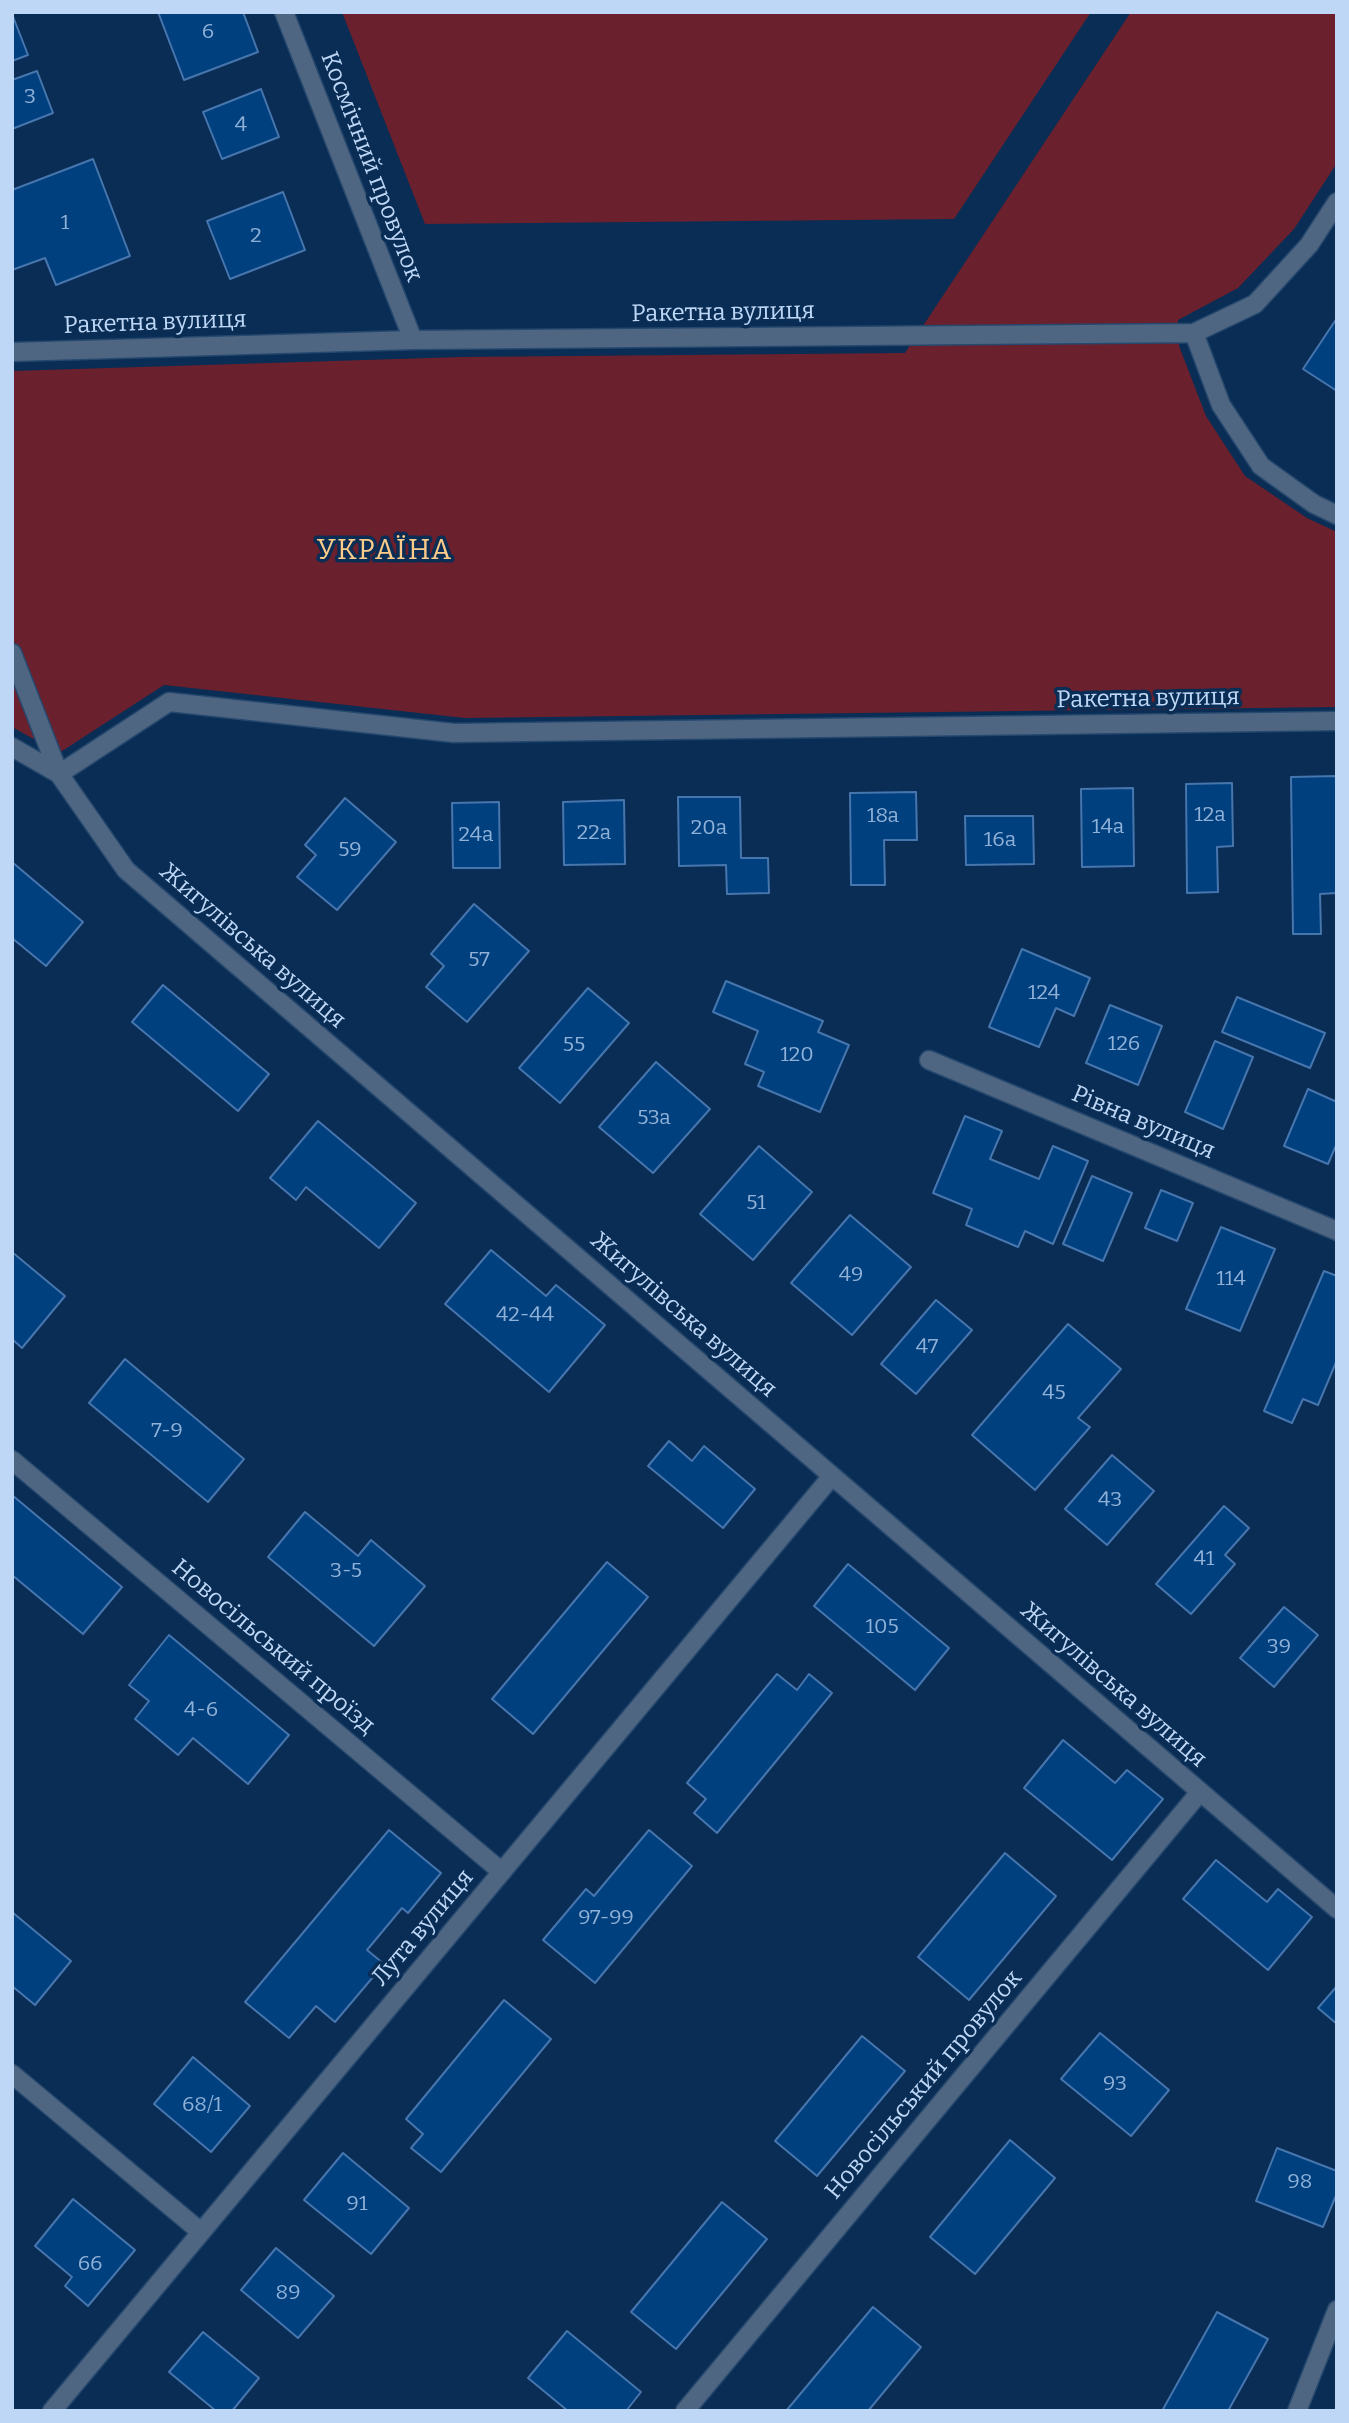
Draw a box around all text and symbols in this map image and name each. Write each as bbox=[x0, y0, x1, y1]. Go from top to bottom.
house number: 6 bbox=[202, 19, 214, 45]
street label: Космічний провулок bbox=[314, 48, 428, 286]
house number: 3 bbox=[24, 84, 36, 110]
house number: 4 bbox=[235, 112, 247, 138]
house number: 1 bbox=[61, 210, 69, 236]
house number: 2 bbox=[250, 223, 262, 249]
street label: Ракетна вулиця bbox=[631, 297, 815, 329]
street label: Ракетна вулиця bbox=[63, 305, 247, 341]
district label: УКРАЇНА bbox=[318, 534, 452, 568]
street label: Ракетна вулиця bbox=[1056, 683, 1240, 715]
house number: 12а bbox=[1194, 802, 1226, 828]
house number: 18а bbox=[867, 803, 899, 829]
house number: 14а bbox=[1092, 814, 1124, 840]
house number: 20а bbox=[691, 815, 727, 841]
house number: 22а bbox=[577, 820, 611, 846]
house number: 24а bbox=[458, 822, 494, 848]
house number: 16а bbox=[984, 827, 1016, 853]
house number: 59 bbox=[338, 837, 362, 863]
street label: Жигулівська вулиця bbox=[153, 857, 351, 1035]
house number: 57 bbox=[468, 947, 490, 973]
house number: 124 bbox=[1028, 980, 1060, 1006]
house number: 126 bbox=[1108, 1031, 1140, 1057]
house number: 55 bbox=[563, 1032, 585, 1058]
house number: 120 bbox=[780, 1042, 814, 1068]
street label: Рівна вулиця bbox=[1067, 1080, 1219, 1166]
house number: 53а bbox=[637, 1105, 671, 1131]
house number: 51 bbox=[746, 1190, 766, 1216]
street label: Жигулівська вулиця bbox=[584, 1226, 782, 1404]
house number: 49 bbox=[839, 1262, 863, 1288]
house number: 114 bbox=[1216, 1266, 1246, 1292]
house number: 42-44 bbox=[496, 1302, 554, 1328]
house number: 47 bbox=[916, 1334, 938, 1360]
house number: 45 bbox=[1042, 1380, 1066, 1406]
house number: 7-9 bbox=[151, 1418, 183, 1444]
house number: 43 bbox=[1098, 1487, 1122, 1513]
house number: 41 bbox=[1194, 1546, 1214, 1572]
street label: Новосільський проїзд bbox=[166, 1554, 380, 1740]
house number: 3-5 bbox=[330, 1558, 362, 1584]
street label: Жигулівська вулиця bbox=[1014, 1596, 1212, 1774]
house number: 105 bbox=[865, 1614, 899, 1640]
house number: 39 bbox=[1267, 1634, 1291, 1660]
house number: 4-6 bbox=[184, 1697, 218, 1723]
street label: Лута вулиця bbox=[366, 1864, 480, 1992]
house number: 97-99 bbox=[578, 1905, 634, 1931]
street label: Новосільський провулок bbox=[820, 1965, 1028, 2205]
house number: 93 bbox=[1103, 2071, 1127, 2097]
house number: 68/1 bbox=[182, 2092, 222, 2118]
house number: 98 bbox=[1288, 2169, 1312, 2195]
house number: 91 bbox=[347, 2191, 367, 2217]
house number: 66 bbox=[78, 2251, 102, 2277]
house number: 89 bbox=[276, 2280, 300, 2306]

